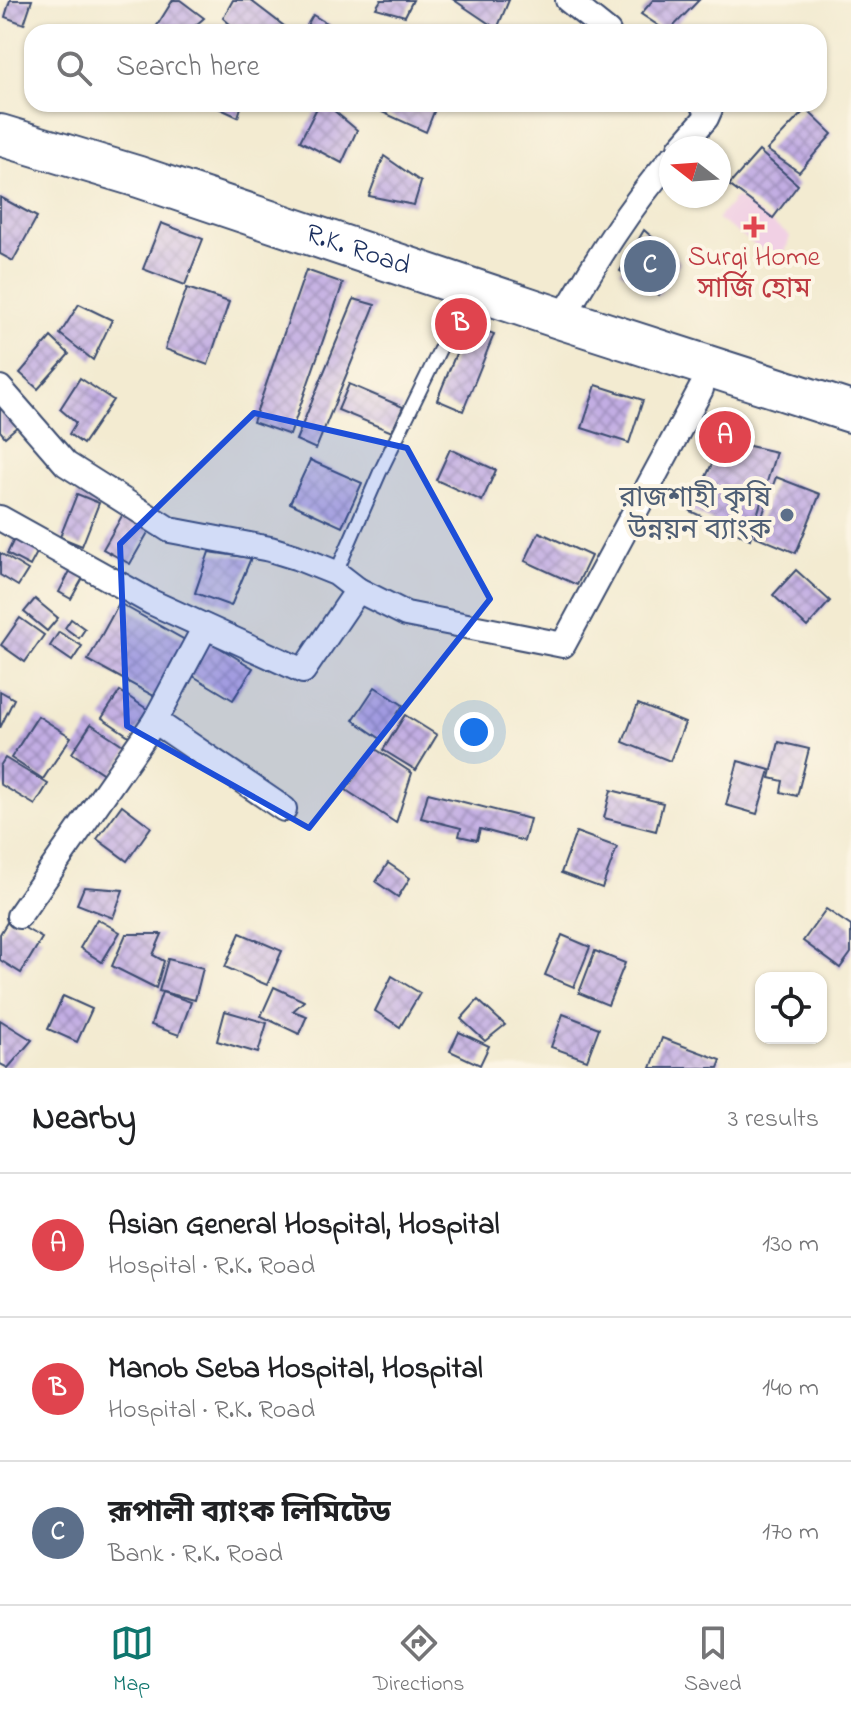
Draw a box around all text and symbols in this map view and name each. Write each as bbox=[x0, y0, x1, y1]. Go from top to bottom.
search box bbox=[24, 24, 827, 112]
icon: search bbox=[52, 46, 96, 90]
text: Search here bbox=[116, 46, 260, 90]
north arrow bbox=[659, 136, 731, 208]
street label: R.K. Road bbox=[300, 214, 416, 287]
marker: Surgi Home সার্জি হোম bbox=[743, 216, 765, 238]
pin: C bbox=[624, 236, 676, 296]
place label: Surgi Home সার্জি হোম bbox=[688, 238, 821, 311]
pin: B bbox=[435, 294, 487, 354]
pin: A bbox=[699, 407, 751, 467]
place label: রাজশাহী কৃষি উন্নয়ন ব্যাংক bbox=[618, 479, 771, 552]
marker: রাজশাহী কৃষি উন্নয়ন ব্যাংক bbox=[778, 506, 796, 524]
your location bbox=[454, 712, 494, 752]
map controls bbox=[755, 972, 827, 1044]
button: locate bbox=[755, 972, 827, 1044]
text: Nearby bbox=[32, 1095, 136, 1145]
text: 3 results bbox=[728, 1101, 819, 1139]
text: Asian General Hospital, Hospital bbox=[108, 1204, 500, 1248]
text: A bbox=[50, 1226, 66, 1264]
text: 130 m bbox=[762, 1226, 819, 1264]
text: Hospital · R.K. Road bbox=[108, 1248, 315, 1286]
text: Manob Seba Hospital, Hospital bbox=[108, 1348, 483, 1392]
text: B bbox=[49, 1370, 67, 1408]
text: 140 m bbox=[762, 1370, 819, 1408]
text: Hospital · R.K. Road bbox=[108, 1392, 315, 1430]
text: রূপালী ব্যাংক লিমিটেড bbox=[108, 1492, 391, 1536]
text: C bbox=[51, 1514, 65, 1552]
text: 170 m bbox=[762, 1514, 819, 1552]
text: Bank · R.K. Road bbox=[108, 1536, 283, 1574]
tab: Map bbox=[110, 1621, 154, 1701]
tab: Directions bbox=[373, 1621, 465, 1701]
tab: Saved bbox=[684, 1621, 741, 1701]

